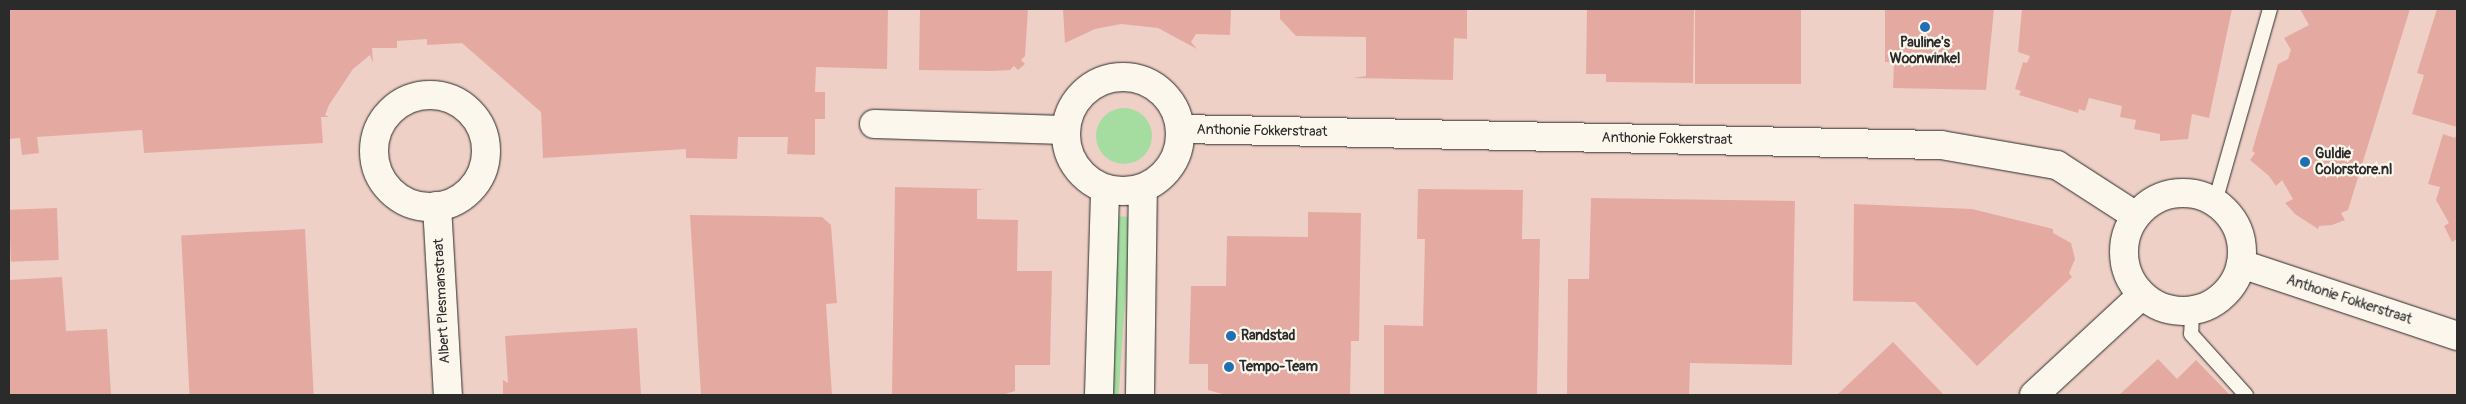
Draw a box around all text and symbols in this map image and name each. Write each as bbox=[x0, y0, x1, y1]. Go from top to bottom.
marker: Pauline's Woonwinkel bbox=[1919, 21, 1931, 33]
place label: Pauline's Woonwinkel bbox=[1890, 35, 1960, 68]
street label: Anthonie Fokkerstraat bbox=[1196, 121, 1328, 141]
street label: Anthonie Fokkerstraat bbox=[1601, 129, 1733, 149]
place label: Guldie Colorstore.nl bbox=[2315, 146, 2392, 178]
marker: Guldie Colorstore.nl bbox=[2299, 156, 2311, 168]
street label: Albert Plesmanstraat bbox=[430, 238, 454, 364]
street label: Anthonie Fokkerstraat bbox=[2284, 272, 2414, 328]
place label: Randstad bbox=[1241, 328, 1295, 344]
marker: Randstad bbox=[1225, 330, 1237, 342]
place label: Tempo-Team bbox=[1239, 359, 1318, 375]
marker: Tempo-Team bbox=[1223, 361, 1235, 373]

